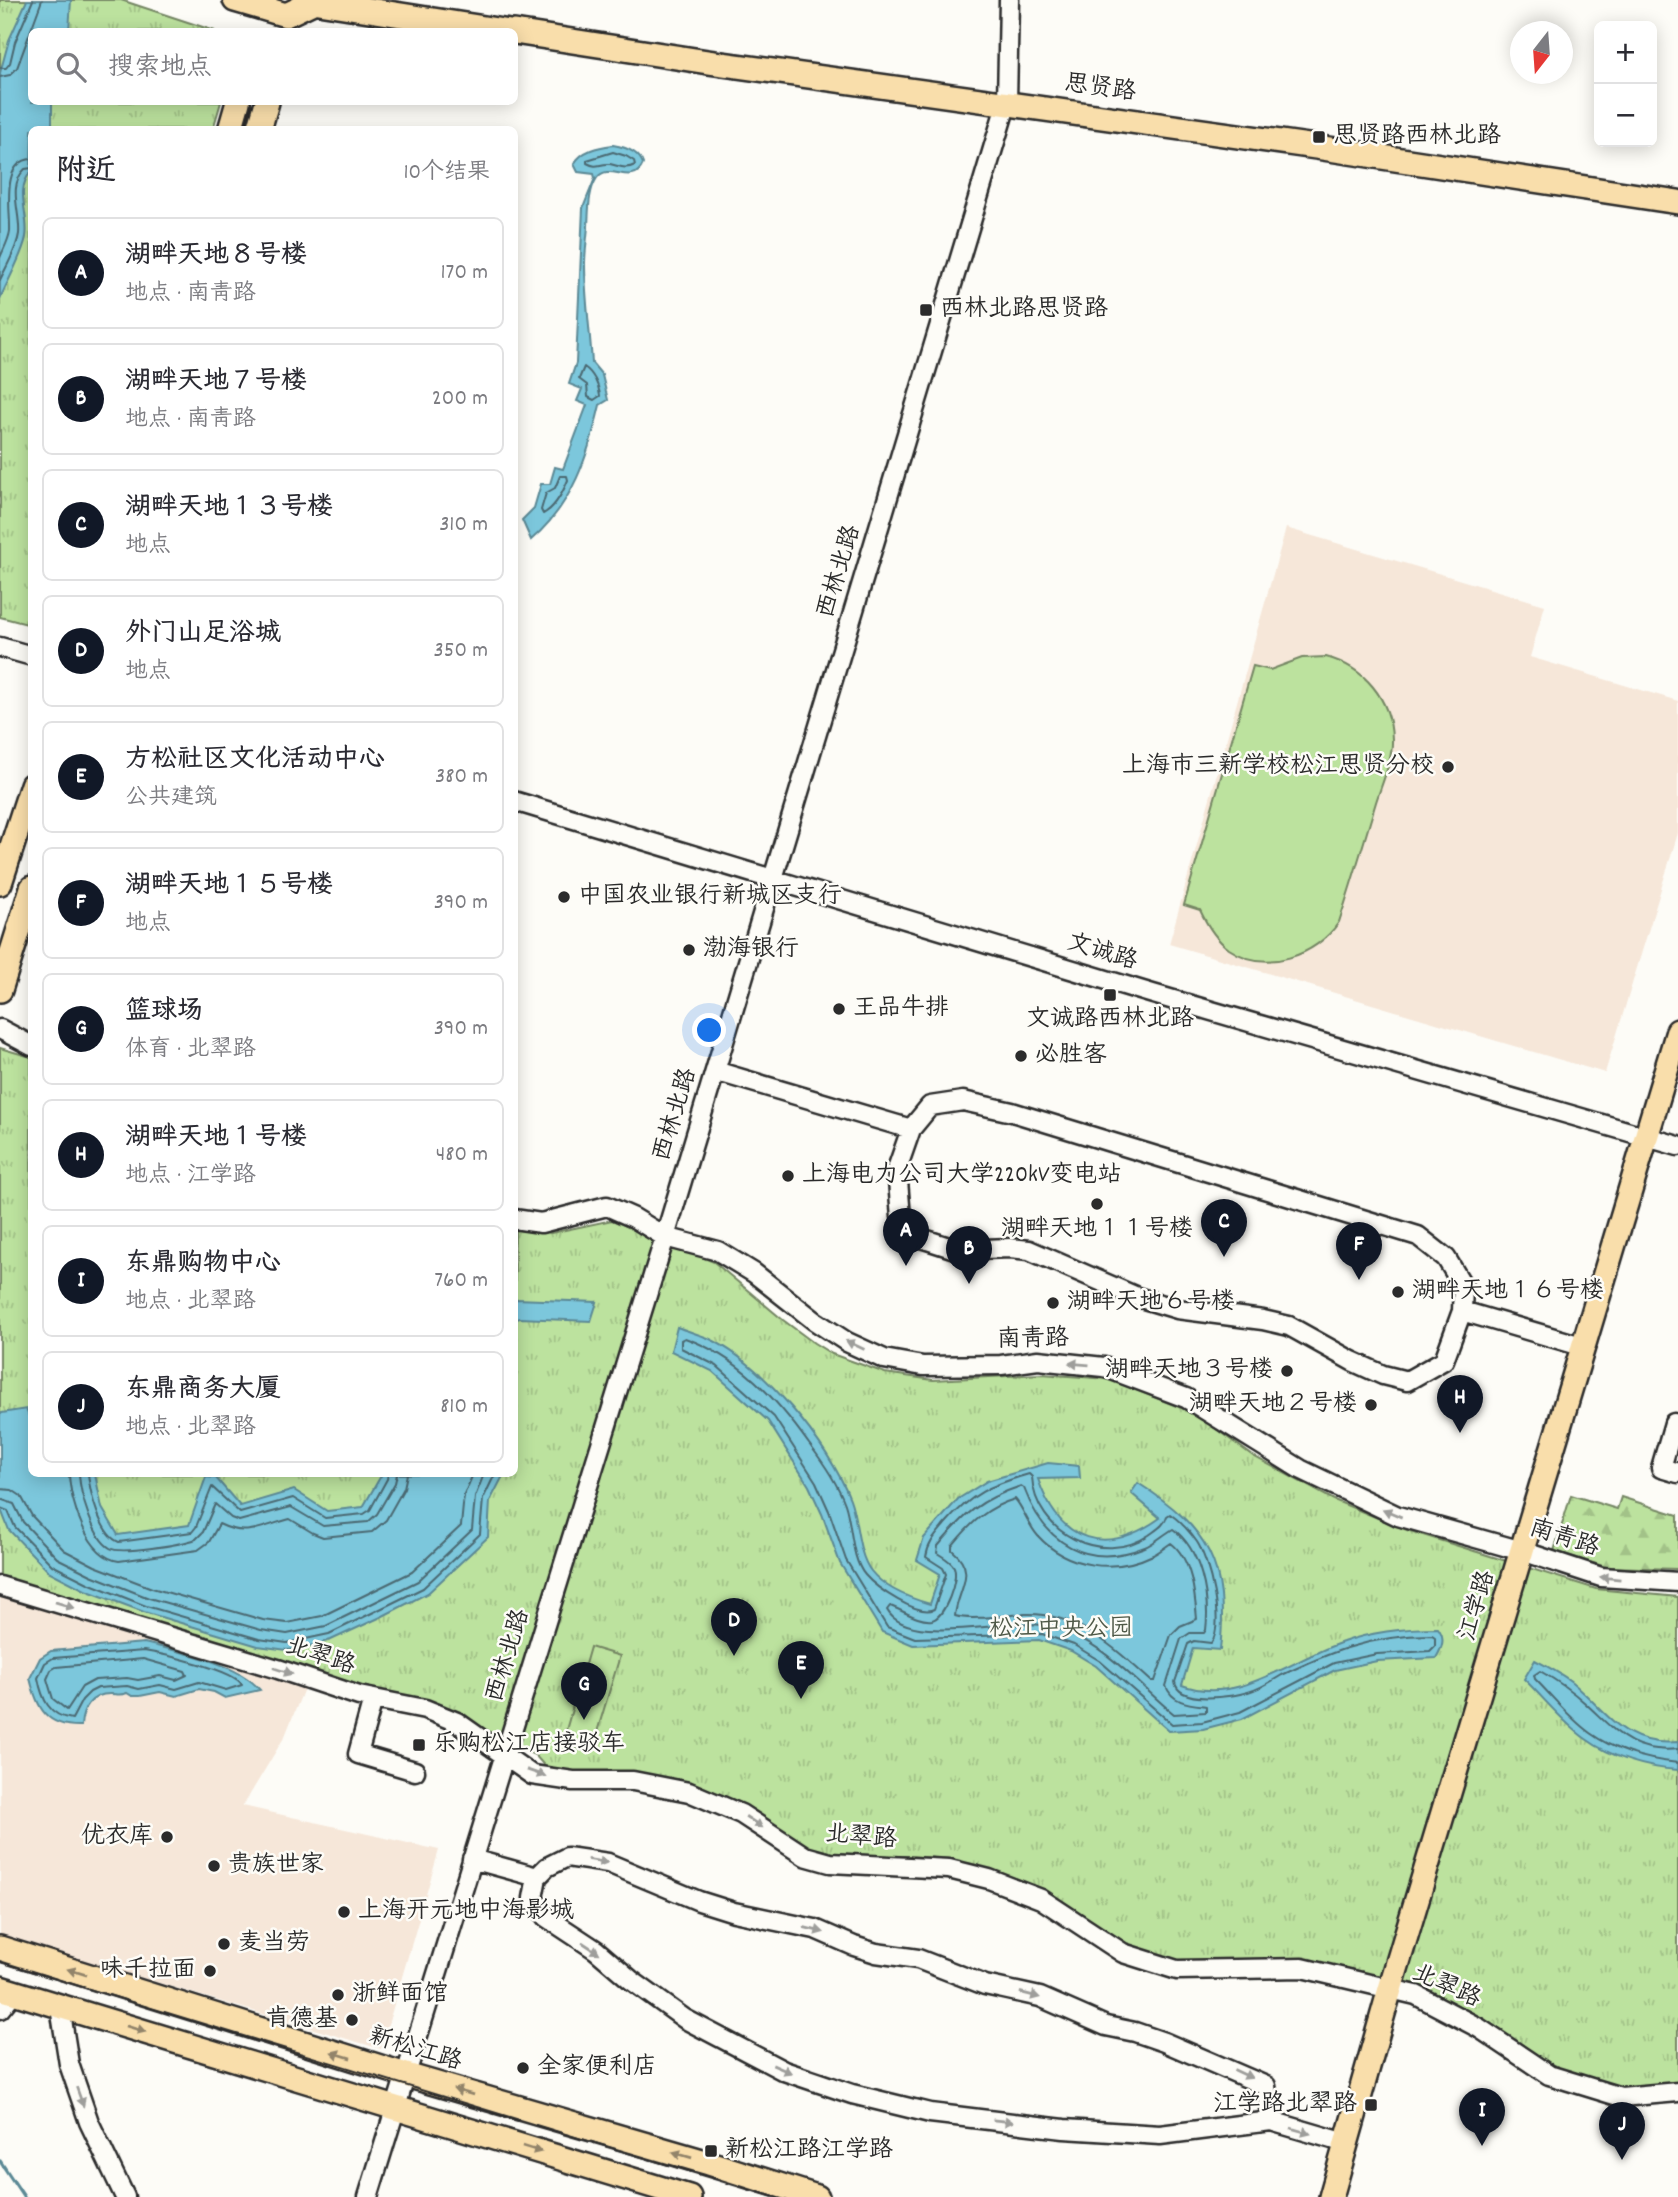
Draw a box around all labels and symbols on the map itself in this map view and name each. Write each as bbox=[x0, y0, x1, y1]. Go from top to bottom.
north arrow bbox=[1510, 21, 1573, 84]
street label: 思贤路 bbox=[1062, 67, 1138, 111]
place label: 思贤路西林北路 bbox=[1333, 120, 1501, 154]
marker: 思贤路西林北路 bbox=[1311, 129, 1327, 145]
place label: 西林北路思贤路 bbox=[940, 293, 1108, 327]
marker: 西林北路思贤路 bbox=[918, 302, 934, 318]
street label: 西林北路 bbox=[810, 521, 870, 623]
place label: 上海市三新学校松江思贤分校 bbox=[1122, 750, 1434, 784]
marker: 上海市三新学校松江思贤分校 bbox=[1440, 759, 1456, 775]
place label: 中国农业银行新城区支行 bbox=[578, 880, 842, 914]
marker: 中国农业银行新城区支行 bbox=[556, 889, 572, 905]
street label: 文诚路 bbox=[1063, 926, 1141, 980]
place label: 渤海银行 bbox=[703, 933, 799, 967]
marker: 渤海银行 bbox=[681, 942, 697, 958]
marker: 文诚路西林北路 bbox=[1102, 987, 1118, 1003]
place label: 王品牛排 bbox=[853, 992, 949, 1026]
marker: 王品牛排 bbox=[831, 1001, 847, 1017]
place label: 文诚路西林北路 bbox=[1026, 1003, 1194, 1037]
your location bbox=[692, 1013, 726, 1047]
place label: 必胜客 bbox=[1035, 1039, 1107, 1073]
marker: 必胜客 bbox=[1013, 1048, 1029, 1064]
street label: 西林北路 bbox=[646, 1064, 706, 1166]
place label: 上海电力公司大学220kV变电站 bbox=[802, 1159, 1121, 1193]
marker: 上海电力公司大学220kV变电站 bbox=[780, 1168, 796, 1184]
marker: 湖畔天地１１号楼 bbox=[1089, 1196, 1105, 1212]
pin: C bbox=[1201, 1199, 1247, 1257]
pin: A bbox=[883, 1208, 929, 1266]
place label: 湖畔天地１１号楼 bbox=[1001, 1213, 1193, 1247]
pin: F bbox=[1336, 1222, 1382, 1280]
pin: B bbox=[946, 1226, 992, 1284]
place label: 湖畔天地１６号楼 bbox=[1412, 1275, 1604, 1309]
marker: 湖畔天地１６号楼 bbox=[1390, 1284, 1406, 1300]
place label: 湖畔天地６号楼 bbox=[1067, 1286, 1235, 1320]
marker: 湖畔天地６号楼 bbox=[1045, 1295, 1061, 1311]
street label: 南青路 bbox=[997, 1322, 1069, 1358]
one-way arrow bbox=[845, 1340, 865, 1351]
place label: 湖畔天地３号楼 bbox=[1105, 1354, 1273, 1388]
one-way arrow bbox=[1067, 1358, 1089, 1369]
marker: 湖畔天地３号楼 bbox=[1279, 1363, 1295, 1379]
pin: H bbox=[1437, 1375, 1483, 1433]
place label: 湖畔天地２号楼 bbox=[1189, 1388, 1357, 1422]
marker: 湖畔天地２号楼 bbox=[1363, 1397, 1379, 1413]
one-way arrow bbox=[1382, 1507, 1402, 1519]
street label: 南青路 bbox=[1525, 1512, 1603, 1566]
street label: 江学路 bbox=[1451, 1567, 1505, 1645]
one-way arrow bbox=[1599, 1572, 1621, 1583]
pin: D bbox=[711, 1598, 757, 1656]
one-way arrow bbox=[55, 1601, 76, 1611]
street label: 西林北路 bbox=[479, 1605, 539, 1707]
park label: 松江中央公园 bbox=[989, 1613, 1133, 1647]
street label: 北翠路 bbox=[281, 1630, 359, 1684]
pin: E bbox=[778, 1641, 824, 1699]
pin: G bbox=[561, 1662, 607, 1720]
one-way arrow bbox=[273, 1666, 294, 1676]
place label: 乐购松江店接驳车 bbox=[433, 1728, 625, 1762]
marker: 乐购松江店接驳车 bbox=[411, 1737, 427, 1753]
one-way arrow bbox=[526, 1769, 547, 1779]
one-way arrow bbox=[744, 1816, 764, 1829]
street label: 北翠路 bbox=[824, 1818, 898, 1858]
place label: 优衣库 bbox=[81, 1820, 153, 1854]
marker: 优衣库 bbox=[159, 1829, 175, 1845]
place label: 贵族世家 bbox=[228, 1849, 324, 1883]
one-way arrow bbox=[587, 1856, 609, 1867]
marker: 贵族世家 bbox=[206, 1858, 222, 1874]
place label: 上海开元地中海影城 bbox=[358, 1895, 574, 1929]
marker: 上海开元地中海影城 bbox=[336, 1904, 352, 1920]
one-way arrow bbox=[803, 1925, 825, 1936]
place label: 麦当劳 bbox=[238, 1927, 310, 1961]
marker: 麦当劳 bbox=[216, 1936, 232, 1952]
one-way arrow bbox=[582, 1941, 601, 1954]
place label: 味千拉面 bbox=[100, 1954, 196, 1988]
street label: 北翠路 bbox=[1406, 1957, 1486, 2017]
marker: 味千拉面 bbox=[202, 1963, 218, 1979]
one-way arrow bbox=[66, 1967, 87, 1977]
place label: 浙鲜面馆 bbox=[352, 1978, 448, 2012]
marker: 浙鲜面馆 bbox=[330, 1987, 346, 2003]
one-way arrow bbox=[1019, 1990, 1041, 2001]
place label: 肯德基 bbox=[266, 2003, 338, 2037]
marker: 肯德基 bbox=[344, 2012, 360, 2028]
street label: 新松江路 bbox=[364, 2020, 466, 2080]
one-way arrow bbox=[125, 2025, 146, 2035]
one-way arrow bbox=[330, 2049, 351, 2059]
place label: 全家便利店 bbox=[537, 2051, 657, 2085]
marker: 全家便利店 bbox=[515, 2060, 531, 2076]
one-way arrow bbox=[772, 2064, 793, 2075]
one-way arrow bbox=[1233, 2068, 1253, 2080]
one-way arrow bbox=[75, 2086, 86, 2107]
one-way arrow bbox=[452, 2086, 473, 2096]
place label: 江学路北翠路 bbox=[1213, 2088, 1357, 2122]
pin: I bbox=[1459, 2088, 1505, 2146]
marker: 江学路北翠路 bbox=[1363, 2097, 1379, 2113]
pin: J bbox=[1599, 2102, 1645, 2160]
one-way arrow bbox=[992, 2116, 1014, 2127]
one-way arrow bbox=[1290, 2126, 1312, 2137]
place label: 新松江路江学路 bbox=[725, 2134, 893, 2168]
marker: 新松江路江学路 bbox=[703, 2143, 719, 2159]
one-way arrow bbox=[521, 2145, 542, 2155]
one-way arrow bbox=[671, 2149, 692, 2159]

